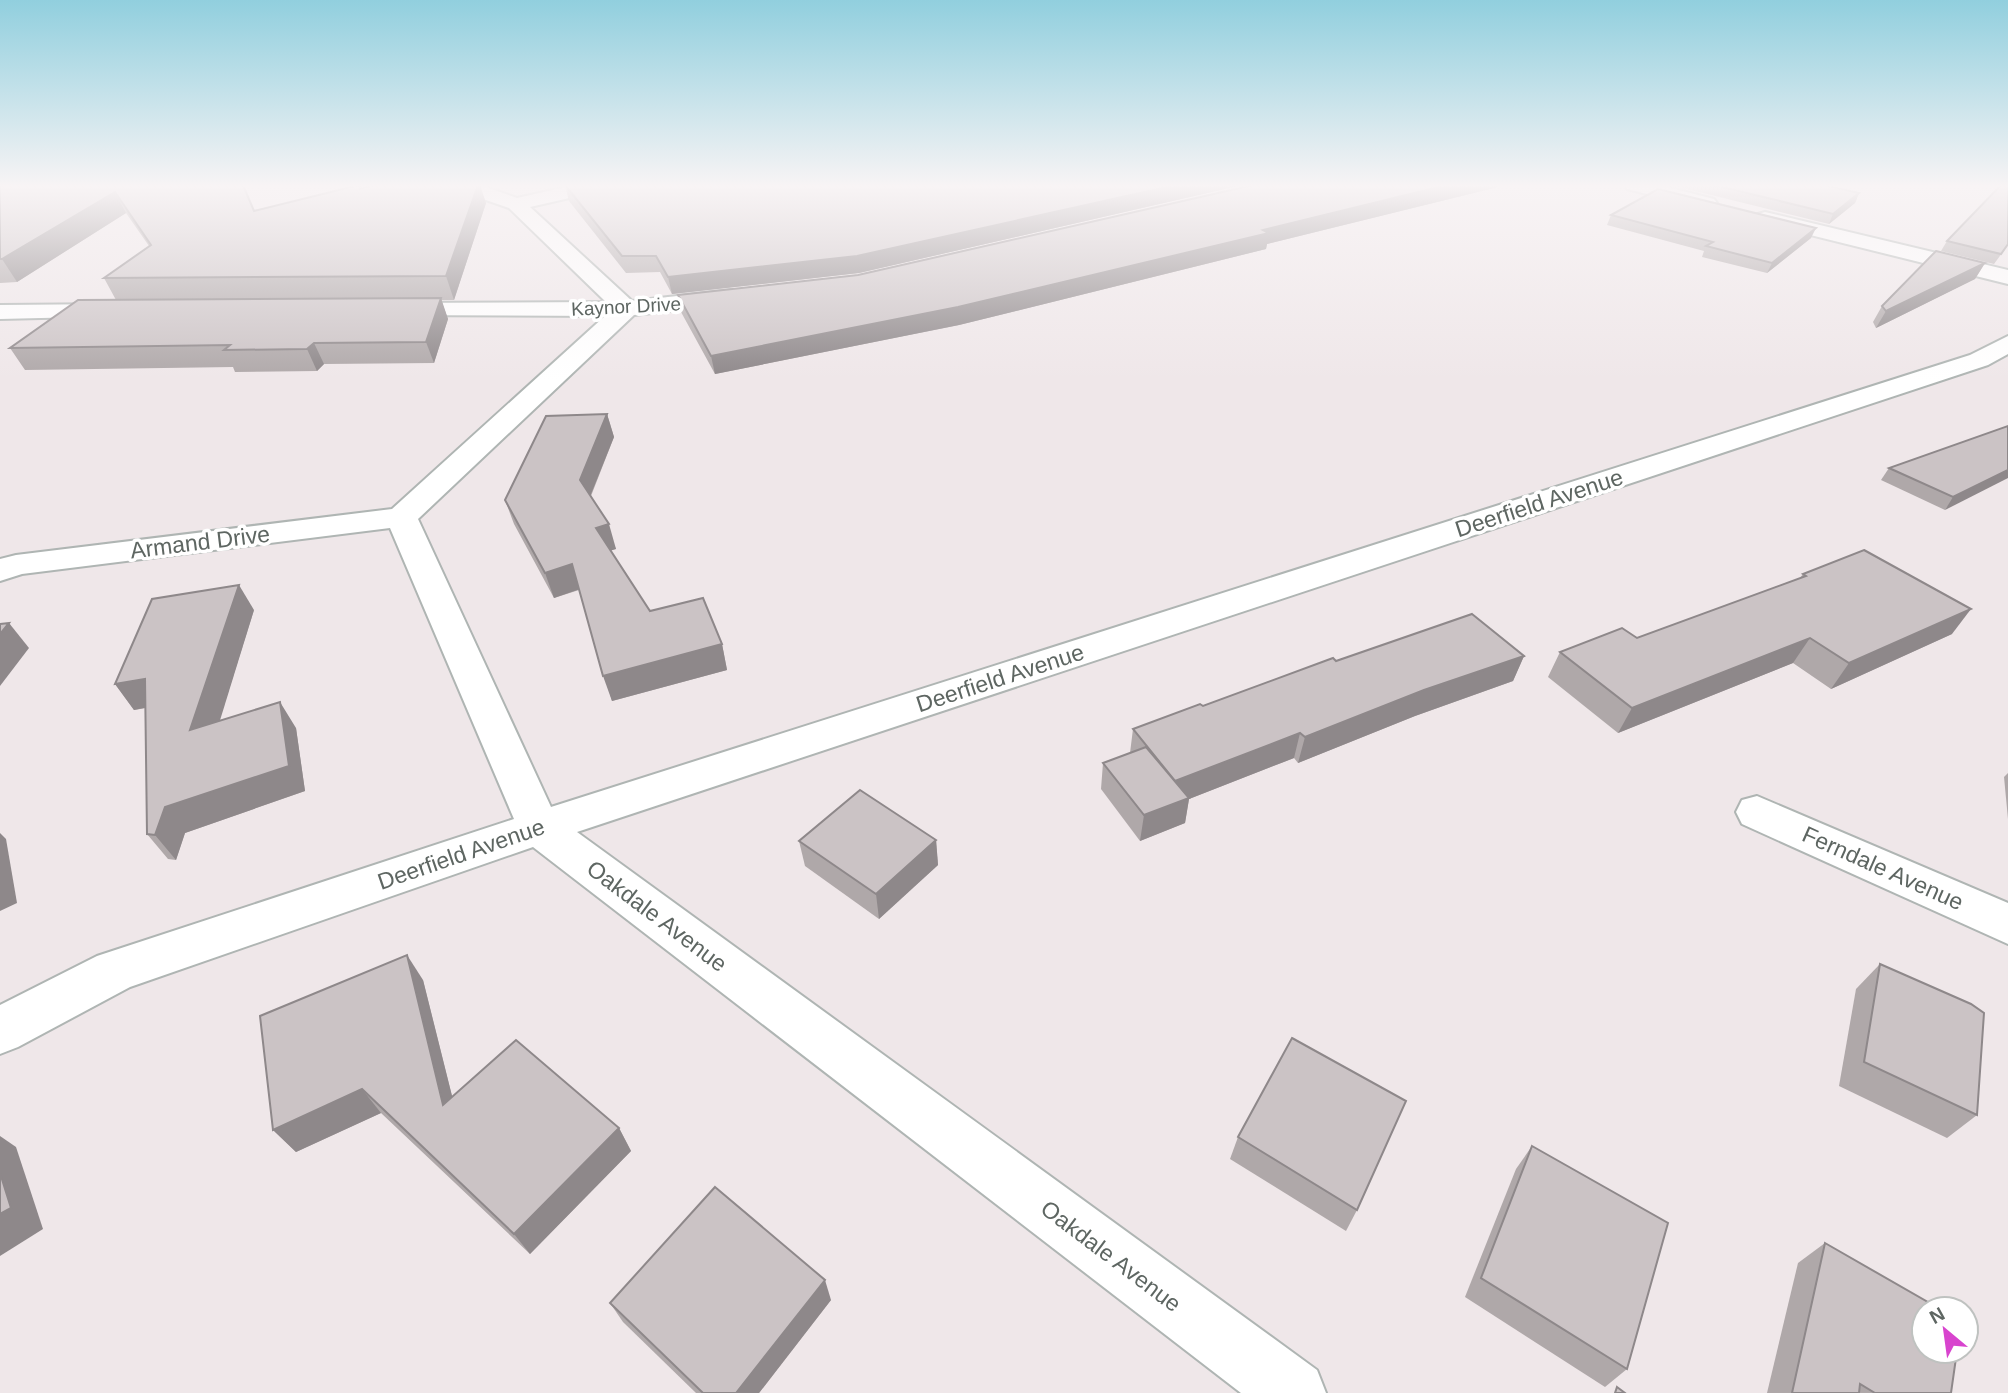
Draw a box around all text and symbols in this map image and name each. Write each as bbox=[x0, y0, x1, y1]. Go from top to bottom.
street label: Kaynor Drive bbox=[571, 293, 681, 320]
street label: Deerfield Avenue bbox=[1452, 464, 1626, 542]
street label: Armand Drive bbox=[129, 521, 271, 563]
street label: Deerfield Avenue bbox=[913, 639, 1087, 717]
street label: Deerfield Avenue bbox=[374, 813, 548, 895]
street label: Ferndale Avenue bbox=[1798, 821, 1968, 915]
street label: Oakdale Avenue bbox=[582, 855, 732, 977]
street label: Oakdale Avenue bbox=[1036, 1195, 1186, 1317]
north arrow bbox=[1910, 1295, 1980, 1365]
text: N bbox=[1926, 1303, 1948, 1328]

